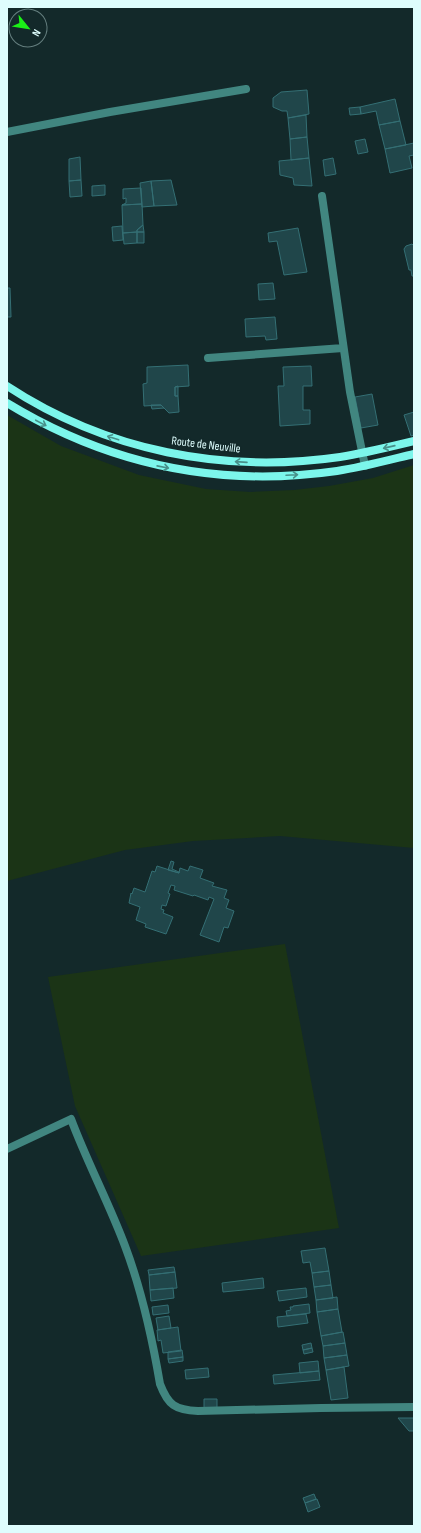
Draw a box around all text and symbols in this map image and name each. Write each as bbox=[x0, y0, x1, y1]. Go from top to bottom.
north arrow bbox=[8, 8, 48, 48]
text: N bbox=[29, 27, 43, 39]
one-way arrow bbox=[35, 420, 47, 427]
street label: Route de Neuville bbox=[171, 433, 242, 457]
one-way arrow bbox=[107, 434, 120, 441]
one-way arrow bbox=[382, 444, 395, 452]
one-way arrow bbox=[235, 458, 248, 465]
one-way arrow bbox=[156, 463, 169, 471]
one-way arrow bbox=[285, 472, 298, 479]

